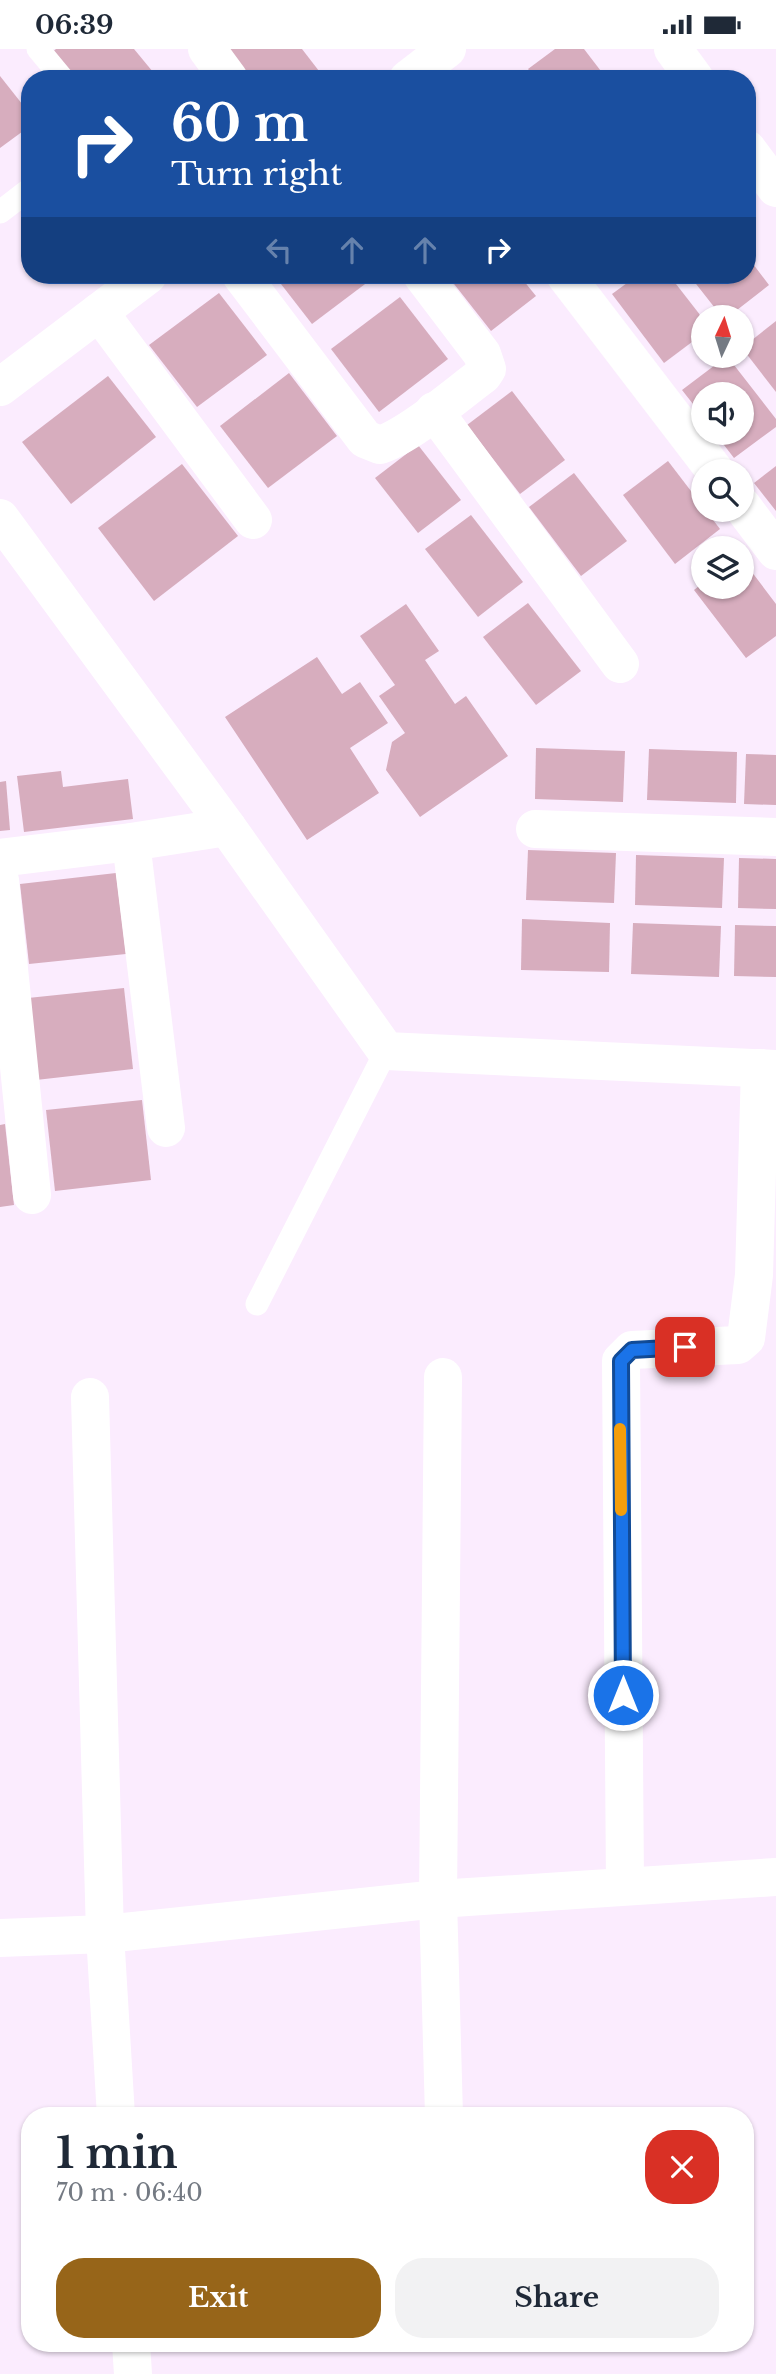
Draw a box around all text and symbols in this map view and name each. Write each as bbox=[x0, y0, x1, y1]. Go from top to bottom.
text: 06:39 bbox=[35, 9, 114, 41]
text: 60 m bbox=[171, 93, 308, 154]
icon: right bbox=[56, 98, 147, 189]
text: Turn right bbox=[171, 154, 342, 194]
icon: left bbox=[260, 231, 298, 269]
icon: ahead bbox=[333, 231, 371, 269]
icon: ahead bbox=[406, 231, 444, 269]
icon: right bbox=[479, 231, 517, 269]
north arrow bbox=[691, 305, 754, 367]
map controls bbox=[691, 305, 754, 599]
button: sound bbox=[691, 382, 754, 445]
button: search bbox=[691, 459, 754, 522]
button: layers bbox=[691, 536, 754, 599]
pin bbox=[655, 1317, 715, 1377]
icon: arrive bbox=[666, 1328, 704, 1366]
position arrow bbox=[586, 1658, 660, 1732]
text: 1 min bbox=[56, 2127, 178, 2179]
button: close bbox=[645, 2130, 719, 2204]
text: 70 m · 06:40 bbox=[56, 2179, 203, 2207]
button: Exit bbox=[56, 2258, 381, 2338]
button: Share bbox=[395, 2258, 719, 2338]

